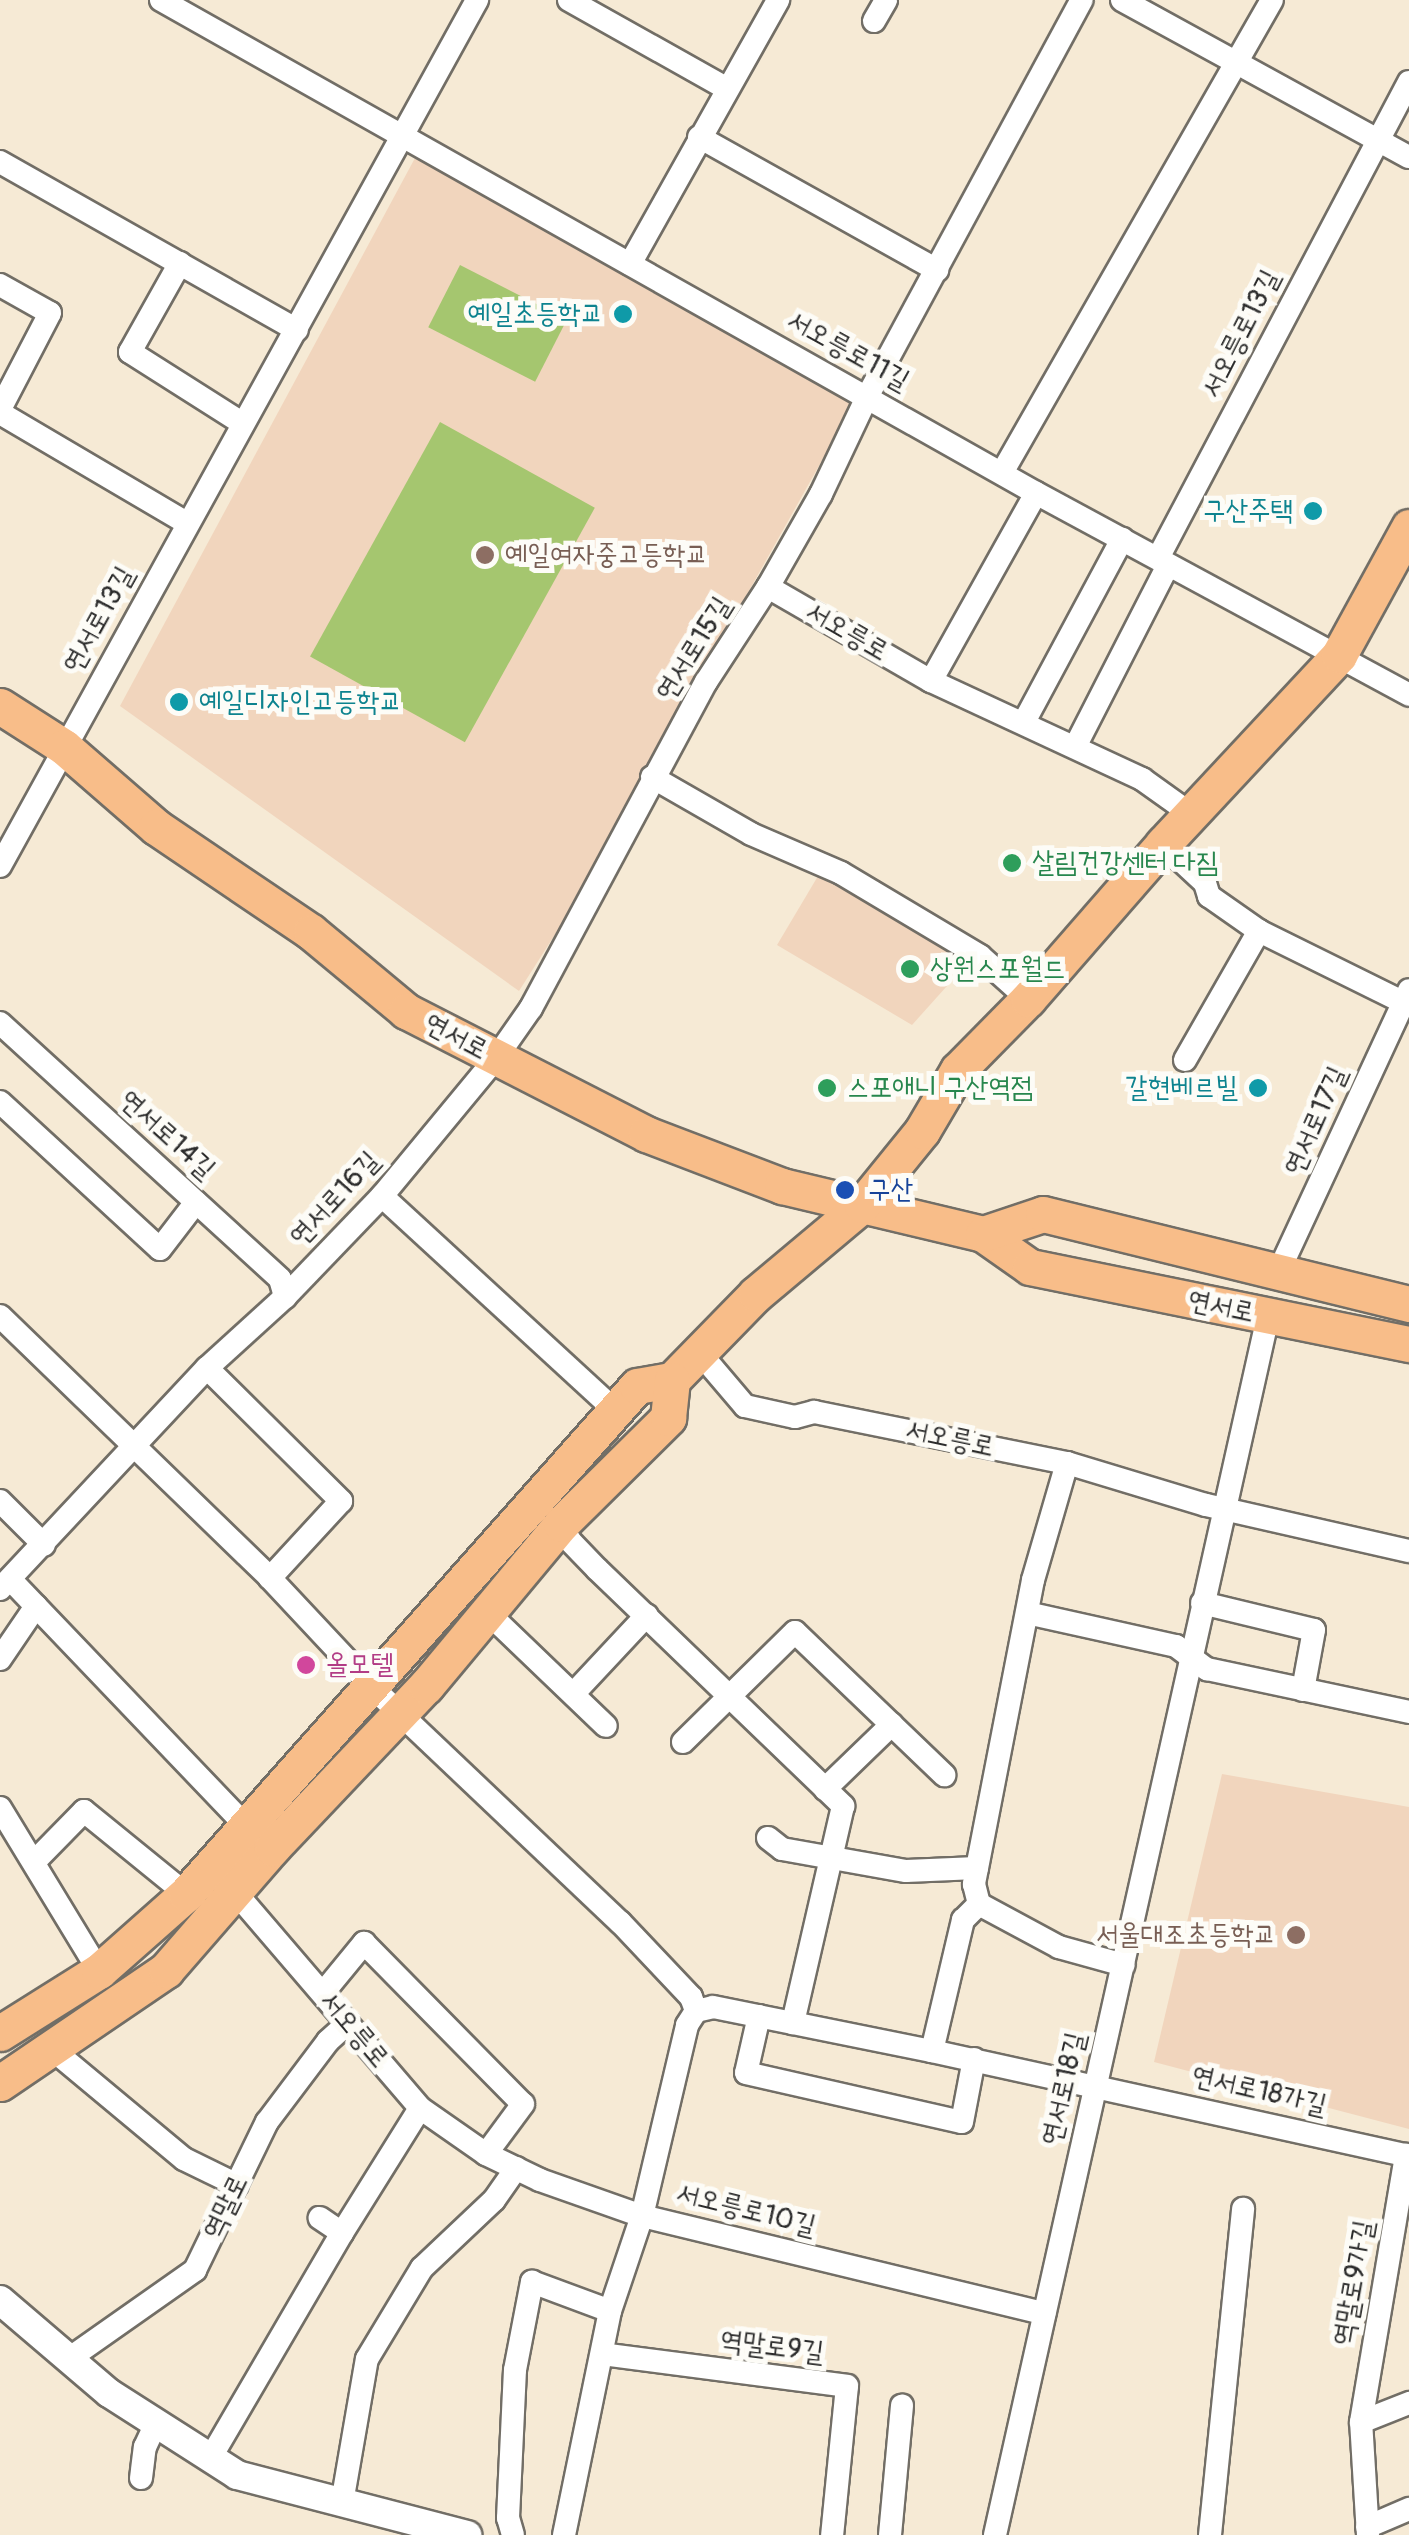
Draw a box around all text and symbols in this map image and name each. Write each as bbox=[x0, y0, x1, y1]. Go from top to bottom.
street label: 서오릉로13길 bbox=[1194, 264, 1288, 404]
place label: 예일초등학교 bbox=[468, 297, 603, 331]
marker: 예일초등학교 bbox=[612, 303, 634, 325]
street label: 서오릉로11길 bbox=[781, 304, 915, 398]
place label: 구산주택 bbox=[1203, 494, 1293, 528]
marker: 구산주택 bbox=[1302, 500, 1324, 522]
place label: 예일여자중고등학교 bbox=[505, 538, 708, 572]
marker: 예일여자중고등학교 bbox=[474, 544, 496, 566]
street label: 연서로13길 bbox=[56, 561, 142, 679]
street label: 연서로15길 bbox=[649, 591, 739, 707]
street label: 서오릉로 bbox=[800, 595, 894, 669]
place label: 예일디자인고등학교 bbox=[199, 685, 402, 719]
marker: 예일디자인고등학교 bbox=[168, 691, 190, 713]
place label: 살림건강센터 다짐 bbox=[1032, 846, 1218, 880]
marker: 살림건강센터 다짐 bbox=[1001, 852, 1023, 874]
place label: 상원스포월드 bbox=[930, 952, 1065, 986]
marker: 상원스포월드 bbox=[899, 958, 921, 980]
street label: 연서로 bbox=[418, 1006, 494, 1068]
street label: 연서로17길 bbox=[1277, 1061, 1355, 1181]
place label: 스포애니 구산역점 bbox=[847, 1071, 1033, 1105]
place label: 갈현베르빌 bbox=[1125, 1071, 1238, 1105]
marker: 스포애니 구산역점 bbox=[816, 1077, 838, 1099]
marker: 갈현베르빌 bbox=[1247, 1077, 1269, 1099]
street label: 연서로14길 bbox=[112, 1083, 222, 1187]
street label: 연서로16길 bbox=[283, 1145, 387, 1253]
place label: 구산 bbox=[868, 1173, 913, 1207]
marker: 구산 bbox=[832, 1177, 858, 1203]
street label: 연서로 bbox=[1184, 1284, 1258, 1330]
street label: 서오릉로 bbox=[902, 1413, 998, 1465]
place label: 올모텔 bbox=[326, 1648, 394, 1682]
marker: 올모텔 bbox=[295, 1654, 317, 1676]
place label: 서울대조초등학교 bbox=[1096, 1918, 1276, 1952]
marker: 서울대조초등학교 bbox=[1285, 1924, 1307, 1946]
street label: 서오릉로 bbox=[312, 1985, 396, 2075]
street label: 연서로18길 bbox=[1035, 2029, 1093, 2149]
street label: 연서로18가길 bbox=[1188, 2059, 1330, 2123]
street label: 역말로 bbox=[196, 2169, 256, 2245]
street label: 서오릉로10길 bbox=[673, 2176, 819, 2244]
street label: 역말로9가길 bbox=[1326, 2218, 1382, 2348]
street label: 역말로9길 bbox=[718, 2324, 826, 2370]

